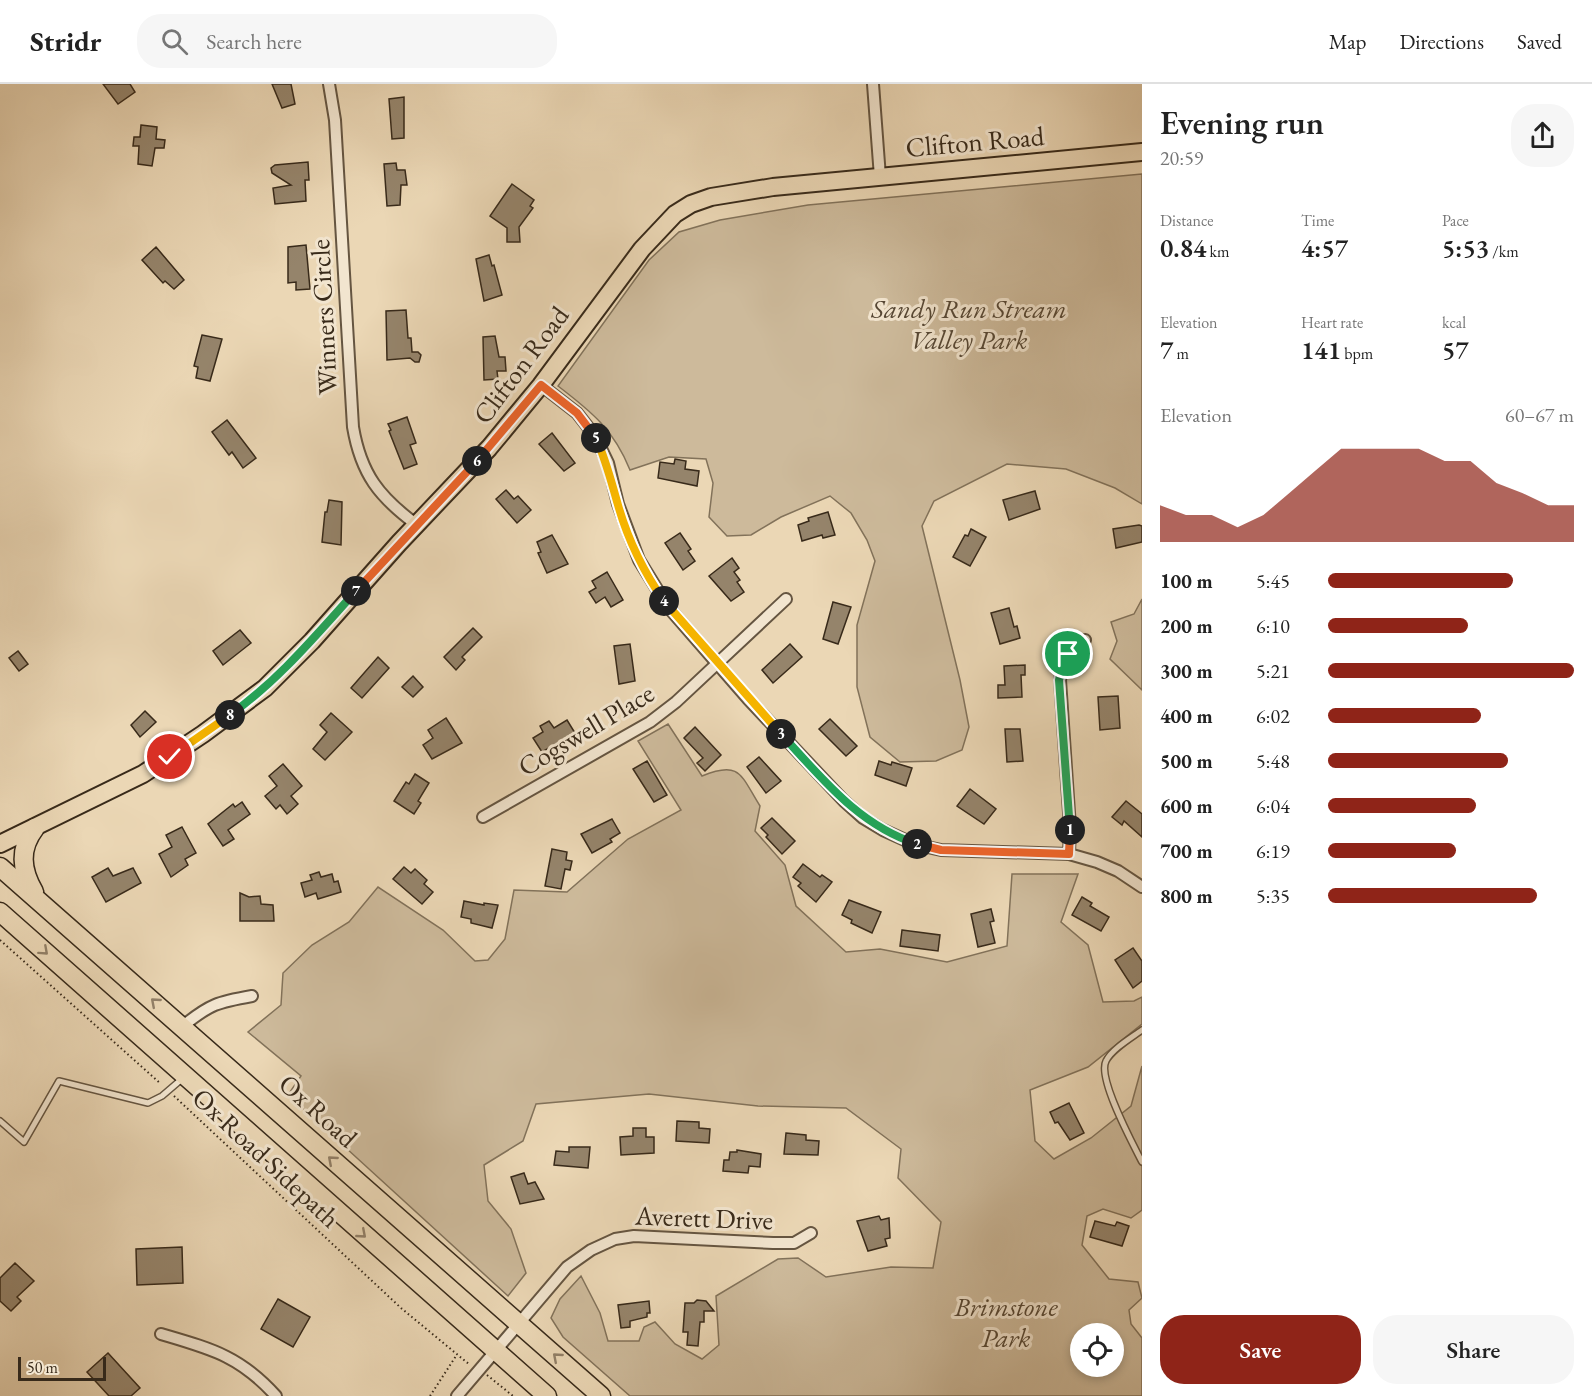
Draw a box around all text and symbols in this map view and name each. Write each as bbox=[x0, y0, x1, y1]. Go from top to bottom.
search box bbox=[137, 14, 557, 68]
text: Stridr bbox=[30, 23, 101, 59]
icon: search bbox=[158, 25, 191, 58]
text: Search here bbox=[206, 27, 302, 56]
text: Map bbox=[1329, 28, 1366, 55]
text: Directions bbox=[1399, 28, 1484, 55]
text: Saved bbox=[1517, 28, 1562, 55]
text: Evening run bbox=[1160, 101, 1324, 144]
button: share bbox=[1511, 104, 1574, 167]
street label: Clifton Road bbox=[904, 118, 1046, 165]
text: 20:59 bbox=[1160, 145, 1203, 171]
text: Distance bbox=[1160, 210, 1213, 231]
text: Time bbox=[1301, 210, 1334, 231]
text: Pace bbox=[1442, 210, 1469, 231]
text: 0.84 bbox=[1160, 231, 1206, 265]
text: 4:57 bbox=[1301, 231, 1348, 265]
text: 5:53 bbox=[1442, 231, 1489, 265]
street label: Winners Circle bbox=[302, 238, 345, 396]
text: km bbox=[1206, 241, 1229, 262]
text: /km bbox=[1489, 241, 1519, 262]
park label: Sandy Run Stream Valley Park bbox=[870, 291, 1067, 357]
street label: Clifton Road bbox=[465, 298, 577, 431]
text: Elevation bbox=[1160, 312, 1218, 333]
text: Heart rate bbox=[1301, 312, 1363, 333]
text: kcal bbox=[1442, 312, 1466, 333]
text: 7 bbox=[1160, 333, 1173, 367]
text: 141 bbox=[1301, 333, 1341, 367]
text: 57 bbox=[1442, 333, 1469, 367]
text: m bbox=[1173, 343, 1189, 364]
text: bpm bbox=[1341, 343, 1373, 364]
text: Elevation bbox=[1160, 402, 1232, 428]
text: 60–67 m bbox=[1505, 402, 1574, 428]
pin: 5 bbox=[581, 423, 611, 453]
text: 5 bbox=[592, 427, 600, 448]
pin: 6 bbox=[462, 446, 492, 476]
text: 6 bbox=[473, 450, 481, 471]
text: 100 m bbox=[1160, 568, 1213, 594]
text: 5:45 bbox=[1256, 568, 1290, 594]
pin: 7 bbox=[341, 576, 371, 606]
text: 7 bbox=[352, 580, 360, 601]
pin: 4 bbox=[649, 586, 679, 616]
text: 4 bbox=[660, 590, 668, 611]
text: 200 m bbox=[1160, 613, 1213, 639]
text: 6:10 bbox=[1256, 613, 1290, 639]
pin bbox=[1042, 628, 1093, 679]
icon: arrive bbox=[1051, 637, 1084, 670]
text: 300 m bbox=[1160, 658, 1213, 684]
text: 5:21 bbox=[1256, 658, 1290, 684]
street label: Cogswell Place bbox=[511, 675, 660, 784]
pin: 8 bbox=[215, 700, 245, 730]
text: 400 m bbox=[1160, 703, 1213, 729]
text: 6:02 bbox=[1256, 703, 1290, 729]
text: 8 bbox=[226, 704, 234, 725]
pin: 3 bbox=[766, 719, 796, 749]
text: 3 bbox=[777, 723, 785, 744]
pin bbox=[144, 731, 195, 782]
icon: check bbox=[153, 740, 186, 773]
text: 500 m bbox=[1160, 748, 1213, 774]
text: 5:48 bbox=[1256, 748, 1290, 774]
text: 600 m bbox=[1160, 793, 1213, 819]
text: 6:04 bbox=[1256, 793, 1290, 819]
pin: 1 bbox=[1055, 815, 1085, 845]
text: 1 bbox=[1066, 819, 1074, 840]
pin: 2 bbox=[902, 829, 932, 859]
text: 2 bbox=[913, 833, 921, 854]
text: 700 m bbox=[1160, 838, 1213, 864]
text: 6:19 bbox=[1256, 838, 1290, 864]
text: 800 m bbox=[1160, 883, 1213, 909]
text: 5:35 bbox=[1256, 883, 1290, 909]
one-way arrow bbox=[37, 944, 48, 955]
one-way arrow bbox=[151, 998, 162, 1009]
street label: Ox Road bbox=[272, 1066, 365, 1155]
street label: Ox Road Sidepath bbox=[185, 1080, 348, 1235]
one-way arrow bbox=[328, 1156, 338, 1167]
street label: Averett Drive bbox=[633, 1198, 774, 1237]
one-way arrow bbox=[355, 1227, 366, 1238]
park label: Brimstone Park bbox=[953, 1289, 1059, 1355]
button: Save bbox=[1160, 1315, 1361, 1384]
button: Share bbox=[1373, 1315, 1574, 1384]
map controls bbox=[1070, 1323, 1124, 1377]
button: locate bbox=[1070, 1323, 1124, 1377]
one-way arrow bbox=[553, 1353, 564, 1364]
scale bar bbox=[18, 1354, 106, 1382]
text: 50 m bbox=[27, 1357, 58, 1378]

